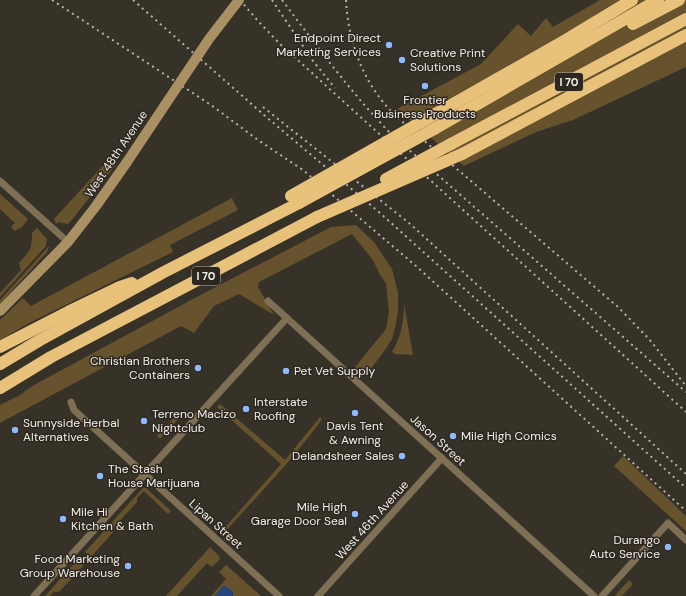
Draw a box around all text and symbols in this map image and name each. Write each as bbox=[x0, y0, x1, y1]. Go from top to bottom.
place label: Endpoint Direct Marketing Services bbox=[276, 30, 381, 60]
marker: Endpoint Direct Marketing Services bbox=[384, 40, 394, 50]
place label: Creative Print Solutions bbox=[410, 45, 486, 75]
marker: Creative Print Solutions bbox=[397, 55, 407, 65]
road number: I 70 bbox=[555, 73, 583, 91]
marker: Frontier Business Products bbox=[420, 81, 430, 91]
place label: Frontier Business Products bbox=[374, 92, 476, 122]
street label: West 48th Avenue bbox=[81, 107, 151, 201]
road number: I 70 bbox=[192, 267, 220, 285]
place label: Christian Brothers Containers bbox=[90, 353, 190, 383]
marker: Christian Brothers Containers bbox=[193, 363, 203, 373]
place label: Pet Vet Supply bbox=[294, 363, 375, 379]
marker: Pet Vet Supply bbox=[281, 366, 291, 376]
place label: Interstate Roofing bbox=[254, 394, 308, 424]
marker: Interstate Roofing bbox=[241, 404, 251, 414]
place label: Terreno Macizo Nightclub bbox=[152, 406, 236, 436]
marker: Davis Tent & Awning bbox=[350, 408, 360, 418]
street label: Jason Street bbox=[407, 411, 469, 469]
place label: Sunnyside Herbal Alternatives bbox=[23, 415, 119, 445]
marker: Terreno Macizo Nightclub bbox=[139, 416, 149, 426]
place label: Davis Tent & Awning bbox=[326, 418, 384, 448]
marker: Sunnyside Herbal Alternatives bbox=[10, 425, 20, 435]
place label: Mile High Comics bbox=[461, 428, 557, 444]
marker: Mile High Comics bbox=[448, 431, 458, 441]
place label: Delandsheer Sales bbox=[292, 448, 394, 464]
marker: Delandsheer Sales bbox=[397, 451, 407, 461]
place label: The Stash House Marijuana bbox=[108, 461, 200, 491]
marker: The Stash House Marijuana bbox=[95, 471, 105, 481]
street label: West 46th Avenue bbox=[332, 477, 412, 563]
street label: Lipan Street bbox=[186, 496, 247, 553]
place label: Mile High Garage Door Seal bbox=[251, 499, 347, 529]
place label: Mile Hi Kitchen & Bath bbox=[71, 504, 153, 534]
marker: Mile High Garage Door Seal bbox=[350, 509, 360, 519]
marker: Mile Hi Kitchen & Bath bbox=[58, 514, 68, 524]
place label: Durango Auto Service bbox=[589, 532, 660, 562]
marker: Durango Auto Service bbox=[663, 542, 673, 552]
place label: Food Marketing Group Warehouse bbox=[20, 551, 120, 581]
marker: Food Marketing Group Warehouse bbox=[123, 561, 133, 571]

